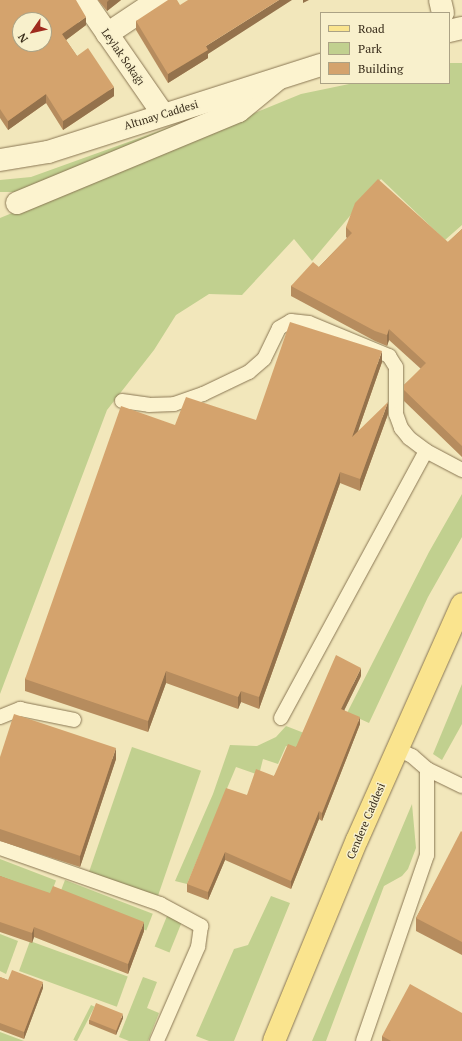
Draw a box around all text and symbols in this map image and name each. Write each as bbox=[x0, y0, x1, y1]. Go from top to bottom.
north arrow bbox=[12, 12, 52, 52]
legend bbox=[320, 12, 450, 84]
text: Road bbox=[358, 21, 385, 36]
street label: Leylak Sokağı bbox=[99, 26, 147, 88]
text: N bbox=[15, 31, 31, 46]
text: Park bbox=[358, 41, 382, 56]
text: Building bbox=[358, 61, 403, 76]
street label: Altınay Caddesi bbox=[122, 97, 200, 133]
street label: Cendere Caddesi bbox=[344, 781, 388, 861]

